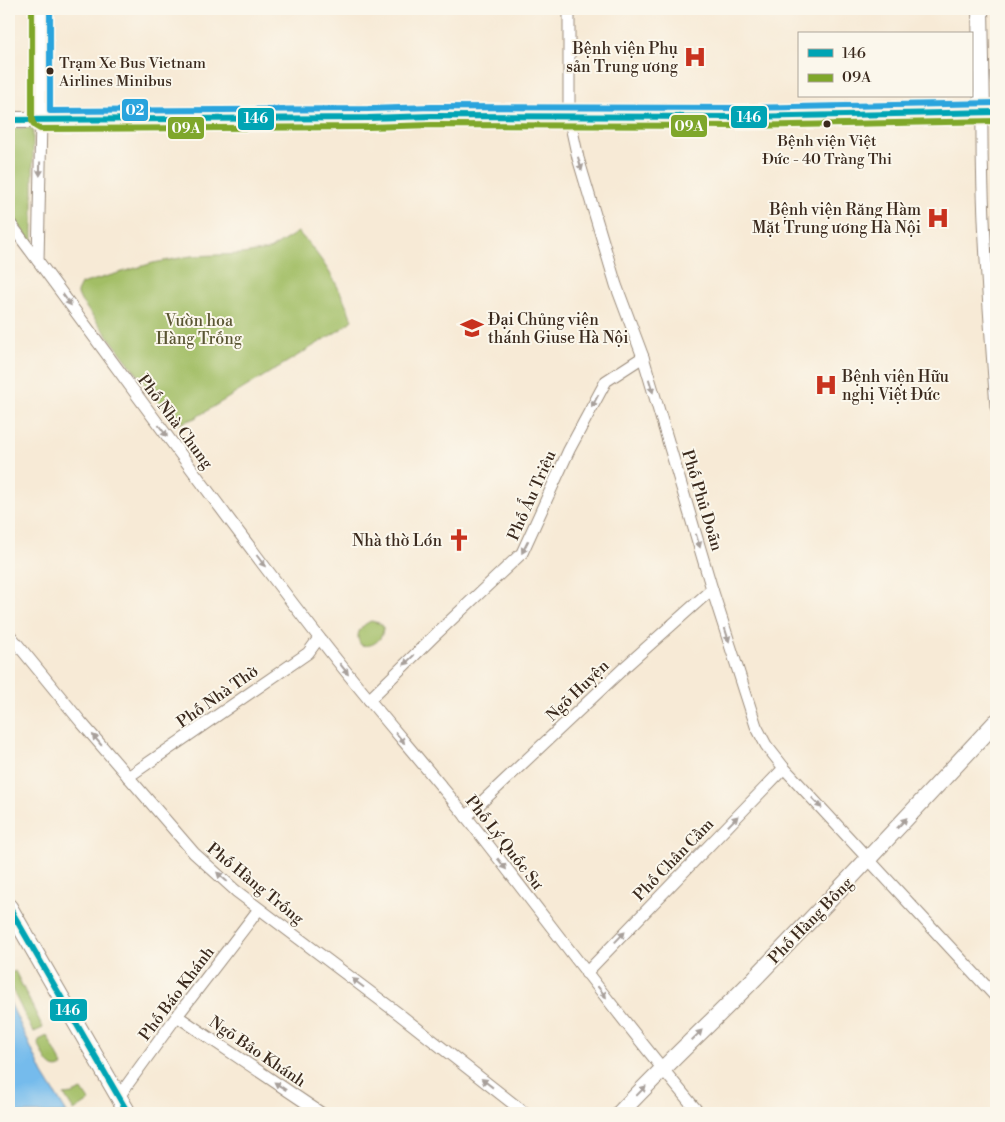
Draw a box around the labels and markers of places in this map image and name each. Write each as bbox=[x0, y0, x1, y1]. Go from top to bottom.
place label: Bệnh viện Phụ sản Trung ương bbox=[566, 39, 679, 77]
hospital icon: Bệnh viện Phụ sản Trung ương bbox=[682, 44, 708, 70]
place label: Trạm Xe Bus Vietnam Airlines Minibus bbox=[58, 54, 206, 91]
marker: Trạm Xe Bus Vietnam Airlines Minibus bbox=[45, 66, 55, 76]
marker: Bệnh viện Việt Đức - 40 Tràng Thi bbox=[822, 119, 832, 129]
place label: Bệnh viện Việt Đức - 40 Tràng Thi bbox=[762, 132, 892, 169]
place label: Bệnh viện Răng Hàm Mặt Trung ương Hà Nội bbox=[752, 200, 921, 238]
hospital icon: Bệnh viện Răng Hàm Mặt Trung ương Hà Nội bbox=[925, 205, 951, 231]
place label: Đại Chủng viện thánh Giuse Hà Nội bbox=[488, 310, 629, 348]
school or university icon: Đại Chủng viện thánh Giuse Hà Nội bbox=[459, 315, 485, 341]
place label: Bệnh viện Hữu nghị Việt Đức bbox=[841, 367, 949, 405]
hospital icon: Bệnh viện Hữu nghị Việt Đức bbox=[813, 372, 839, 398]
church icon: Nhà thờ Lớn bbox=[446, 527, 472, 553]
place label: Nhà thờ Lớn bbox=[352, 531, 442, 551]

